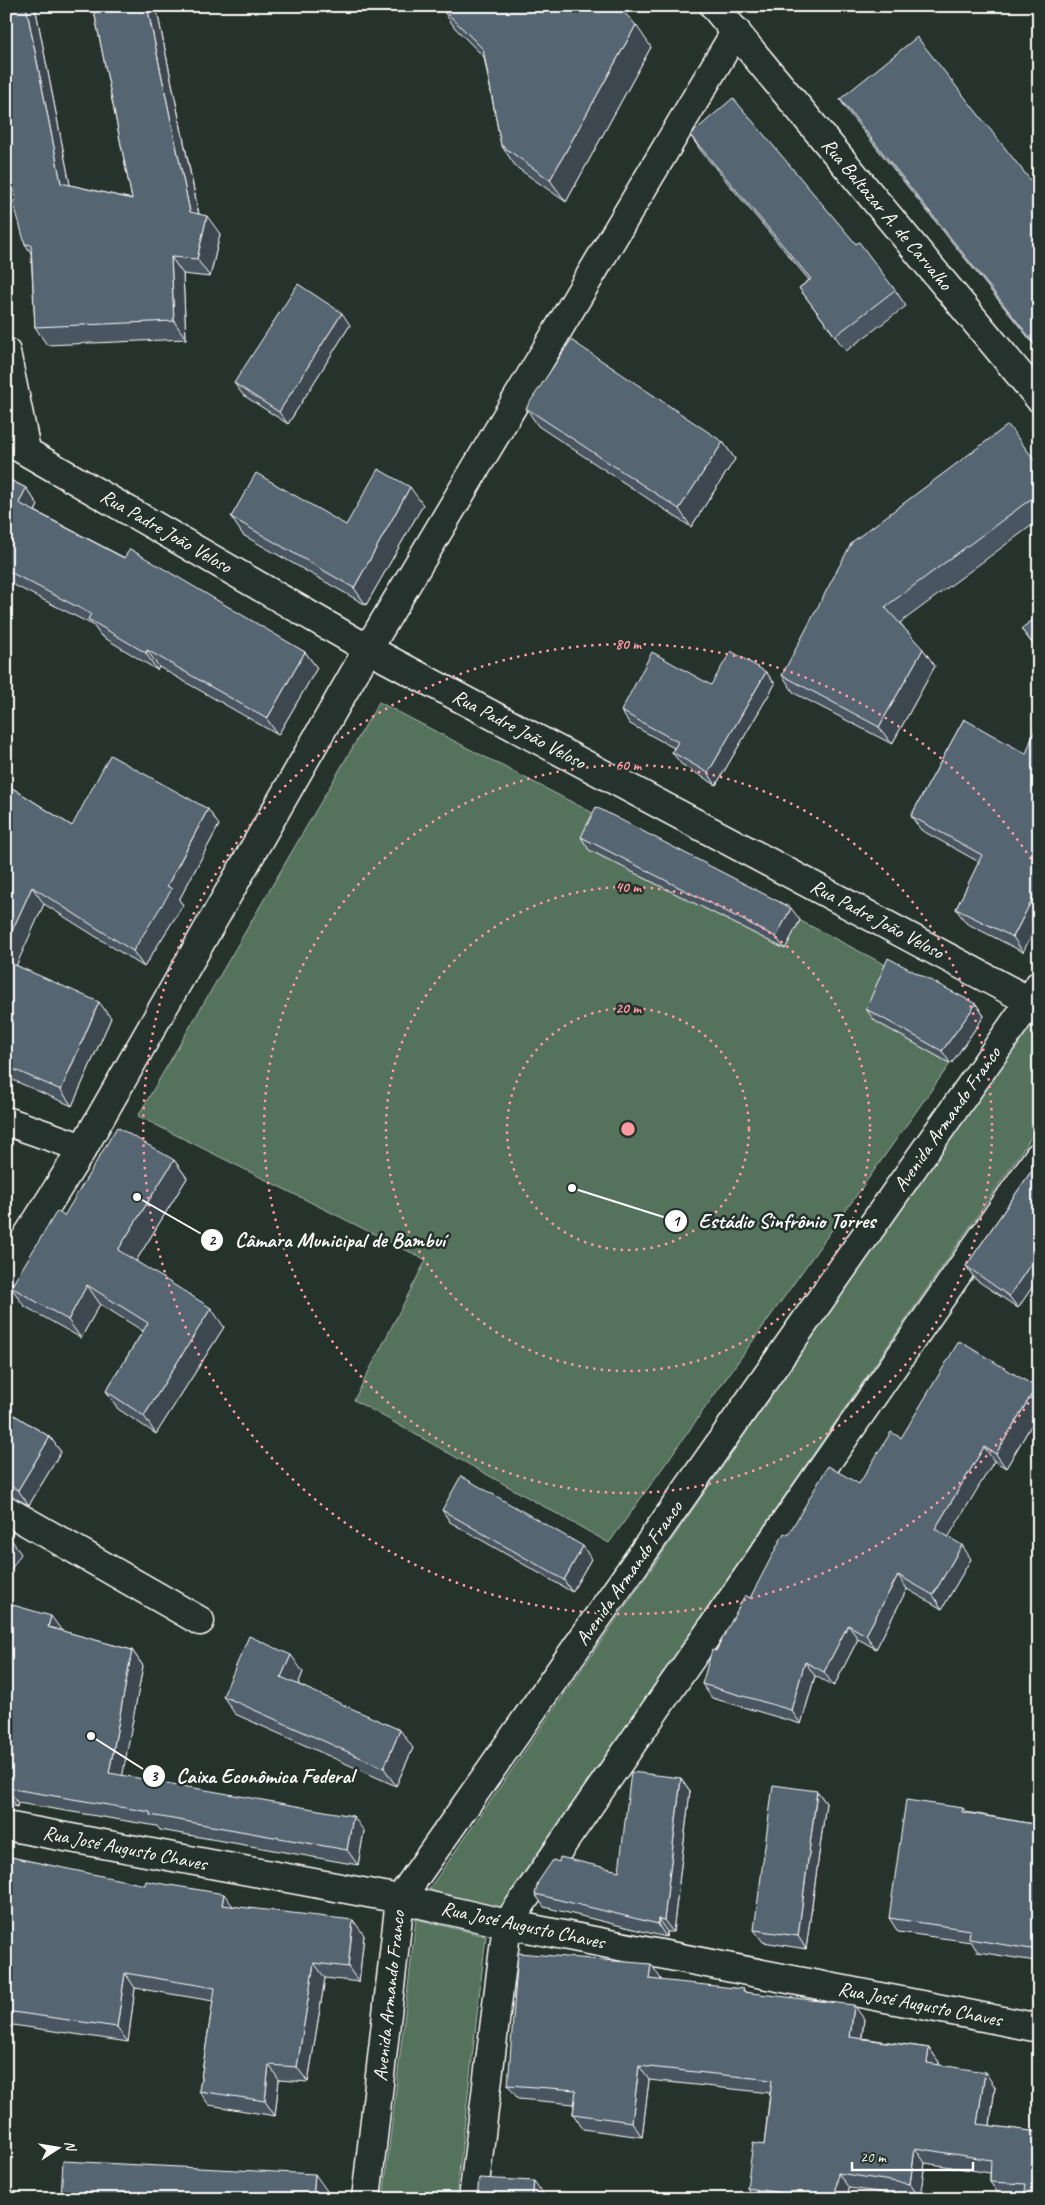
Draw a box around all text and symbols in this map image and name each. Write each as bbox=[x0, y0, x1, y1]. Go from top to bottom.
street label: Rua Baltazar A. de Carvalho bbox=[816, 133, 959, 296]
street label: Rua Padre João Veloso bbox=[96, 483, 237, 579]
text: 80 m bbox=[615, 635, 642, 654]
street label: Rua Padre João Veloso bbox=[448, 683, 591, 775]
text: 60 m bbox=[615, 756, 642, 775]
street label: Rua Padre João Veloso bbox=[806, 873, 949, 965]
text: 40 m bbox=[615, 878, 642, 897]
text: 20 m bbox=[615, 999, 642, 1018]
street label: Avenida Armando Franco bbox=[888, 1041, 1007, 1196]
centre of rings bbox=[619, 1120, 637, 1138]
callout: Estádio Sinfrônio Torres bbox=[663, 1203, 885, 1239]
text: Estádio Sinfrônio Torres bbox=[699, 1208, 878, 1234]
text: 1 bbox=[673, 1212, 682, 1231]
callout: Câmara Municipal de Bambuí bbox=[200, 1222, 455, 1258]
text: Câmara Municipal de Bambuí bbox=[235, 1227, 449, 1253]
text: 2 bbox=[209, 1231, 217, 1250]
street label: Avenida Armando Franco bbox=[570, 1495, 689, 1650]
callout: Caixa Econômica Federal bbox=[141, 1758, 364, 1794]
text: Caixa Econômica Federal bbox=[176, 1763, 358, 1789]
text: 3 bbox=[151, 1767, 159, 1786]
street label: Rua José Augusto Chaves bbox=[41, 1820, 211, 1877]
street label: Rua José Augusto Chaves bbox=[439, 1895, 609, 1955]
street label: Avenida Armando Franco bbox=[368, 1909, 410, 2082]
street label: Rua José Augusto Chaves bbox=[836, 1976, 1006, 2033]
north arrow bbox=[32, 2122, 82, 2172]
text: N bbox=[61, 2139, 80, 2154]
scale bar bbox=[852, 2140, 974, 2172]
text: 20 m bbox=[860, 2148, 887, 2167]

